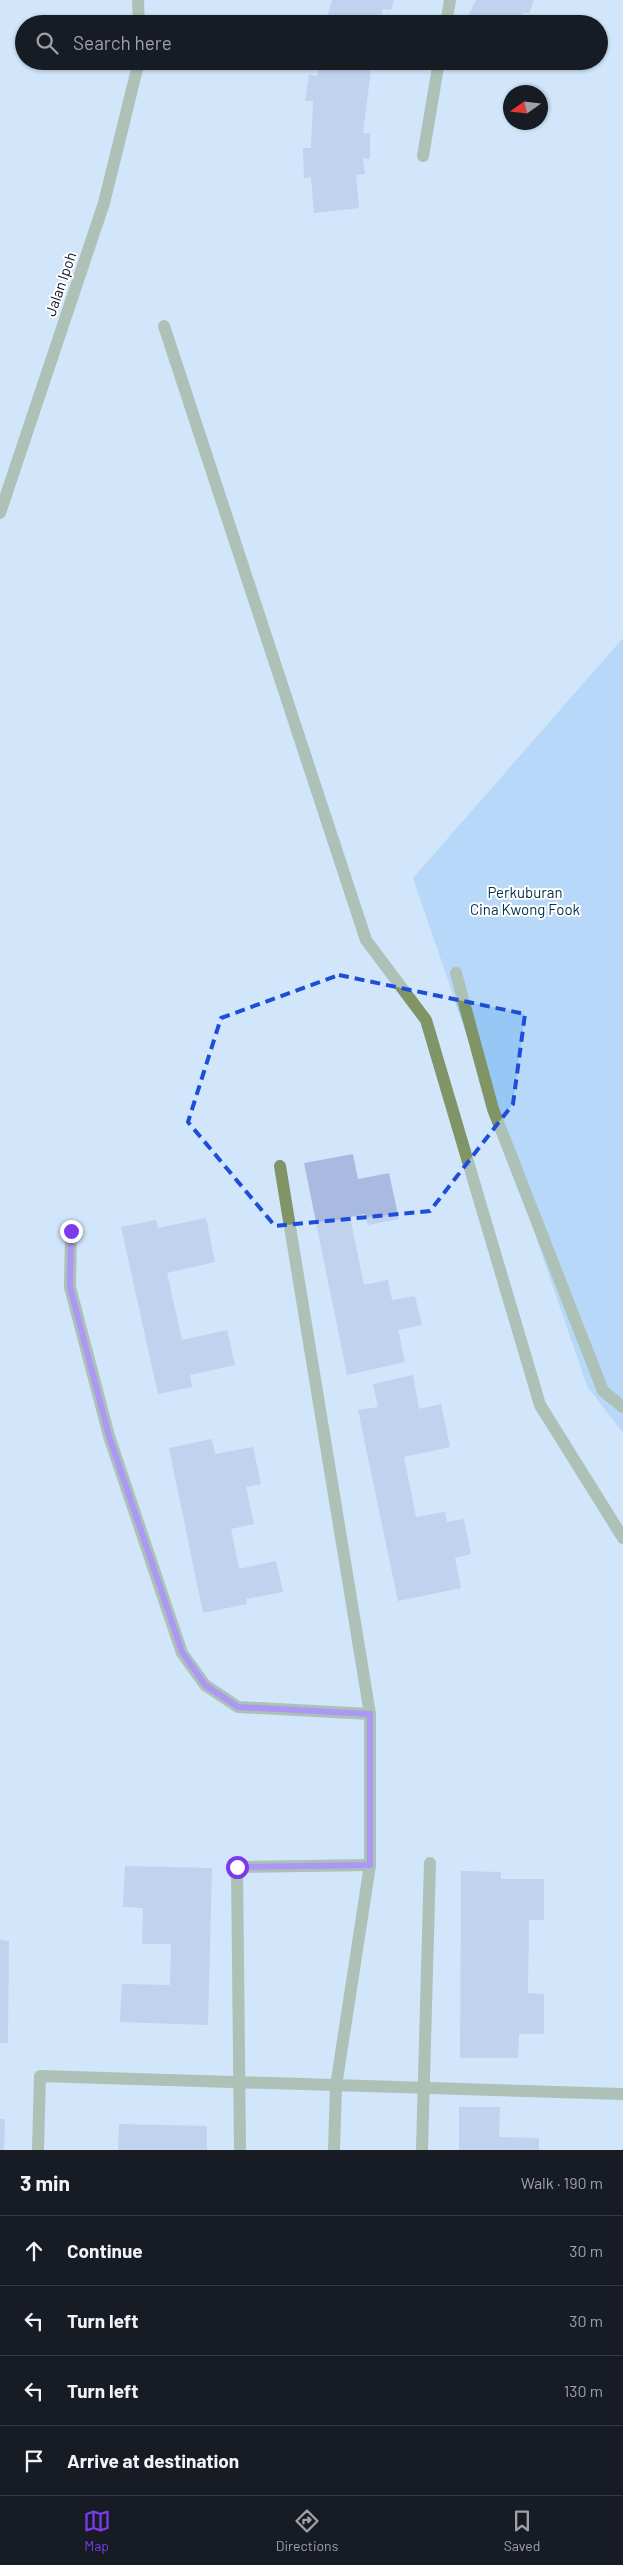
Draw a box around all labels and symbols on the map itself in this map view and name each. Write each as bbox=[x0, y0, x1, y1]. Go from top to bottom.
north arrow bbox=[503, 85, 548, 130]
street label: Jalan Ipoh bbox=[41, 249, 79, 319]
park label: Perkuburan Cina Kwong Fook bbox=[470, 883, 581, 918]
route end bbox=[60, 1220, 83, 1243]
route start bbox=[226, 1856, 249, 1879]

